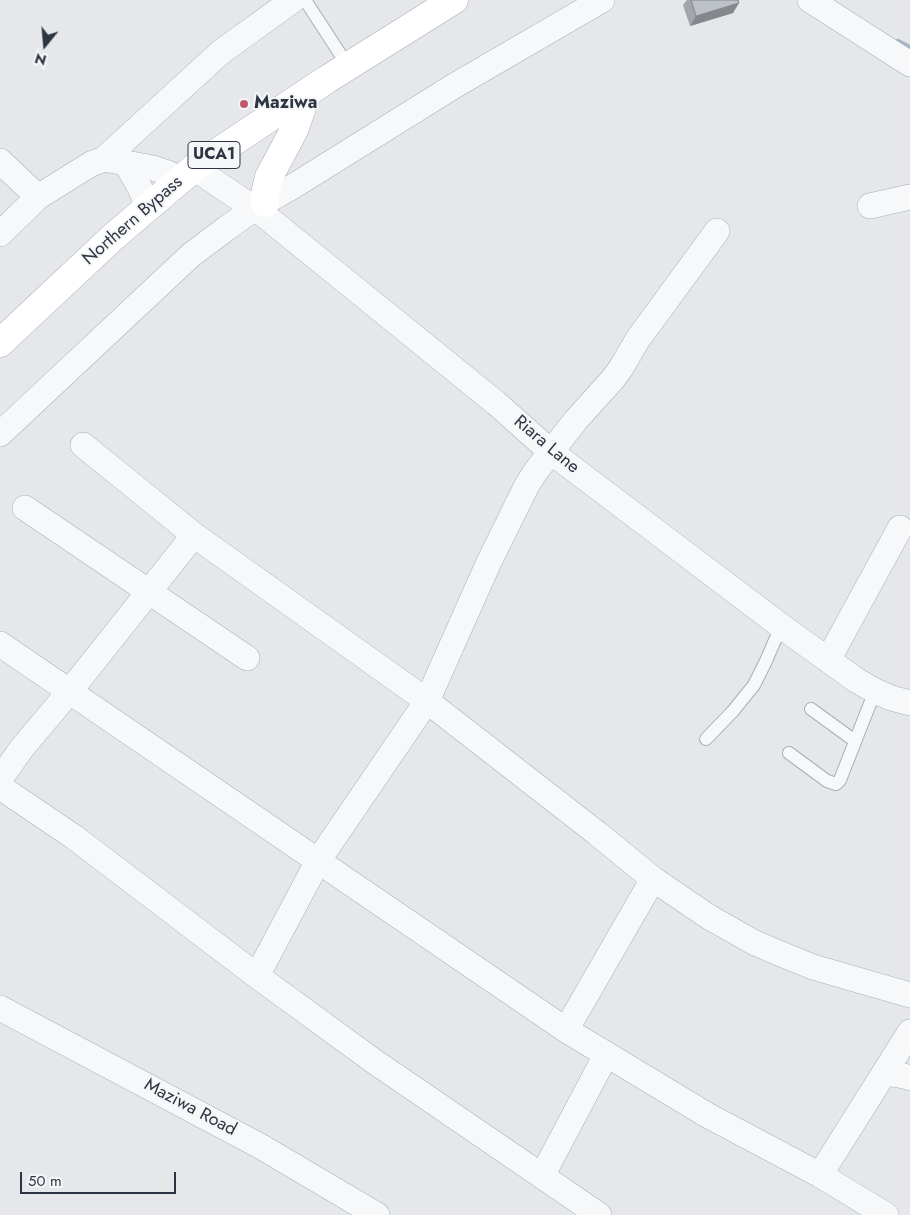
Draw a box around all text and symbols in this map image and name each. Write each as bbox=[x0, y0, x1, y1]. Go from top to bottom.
north arrow bbox=[20, 20, 70, 70]
text: N bbox=[32, 48, 49, 71]
place label: Maziwa bbox=[254, 93, 318, 115]
marker: Maziwa bbox=[238, 98, 250, 110]
road number: UCA1 bbox=[188, 142, 240, 168]
street label: Northern Bypass bbox=[79, 172, 187, 270]
street label: Riara Lane bbox=[509, 411, 583, 479]
street label: Maziwa Road bbox=[140, 1075, 240, 1141]
scale bar bbox=[22, 1162, 179, 1194]
text: 50 m bbox=[28, 1170, 62, 1192]

